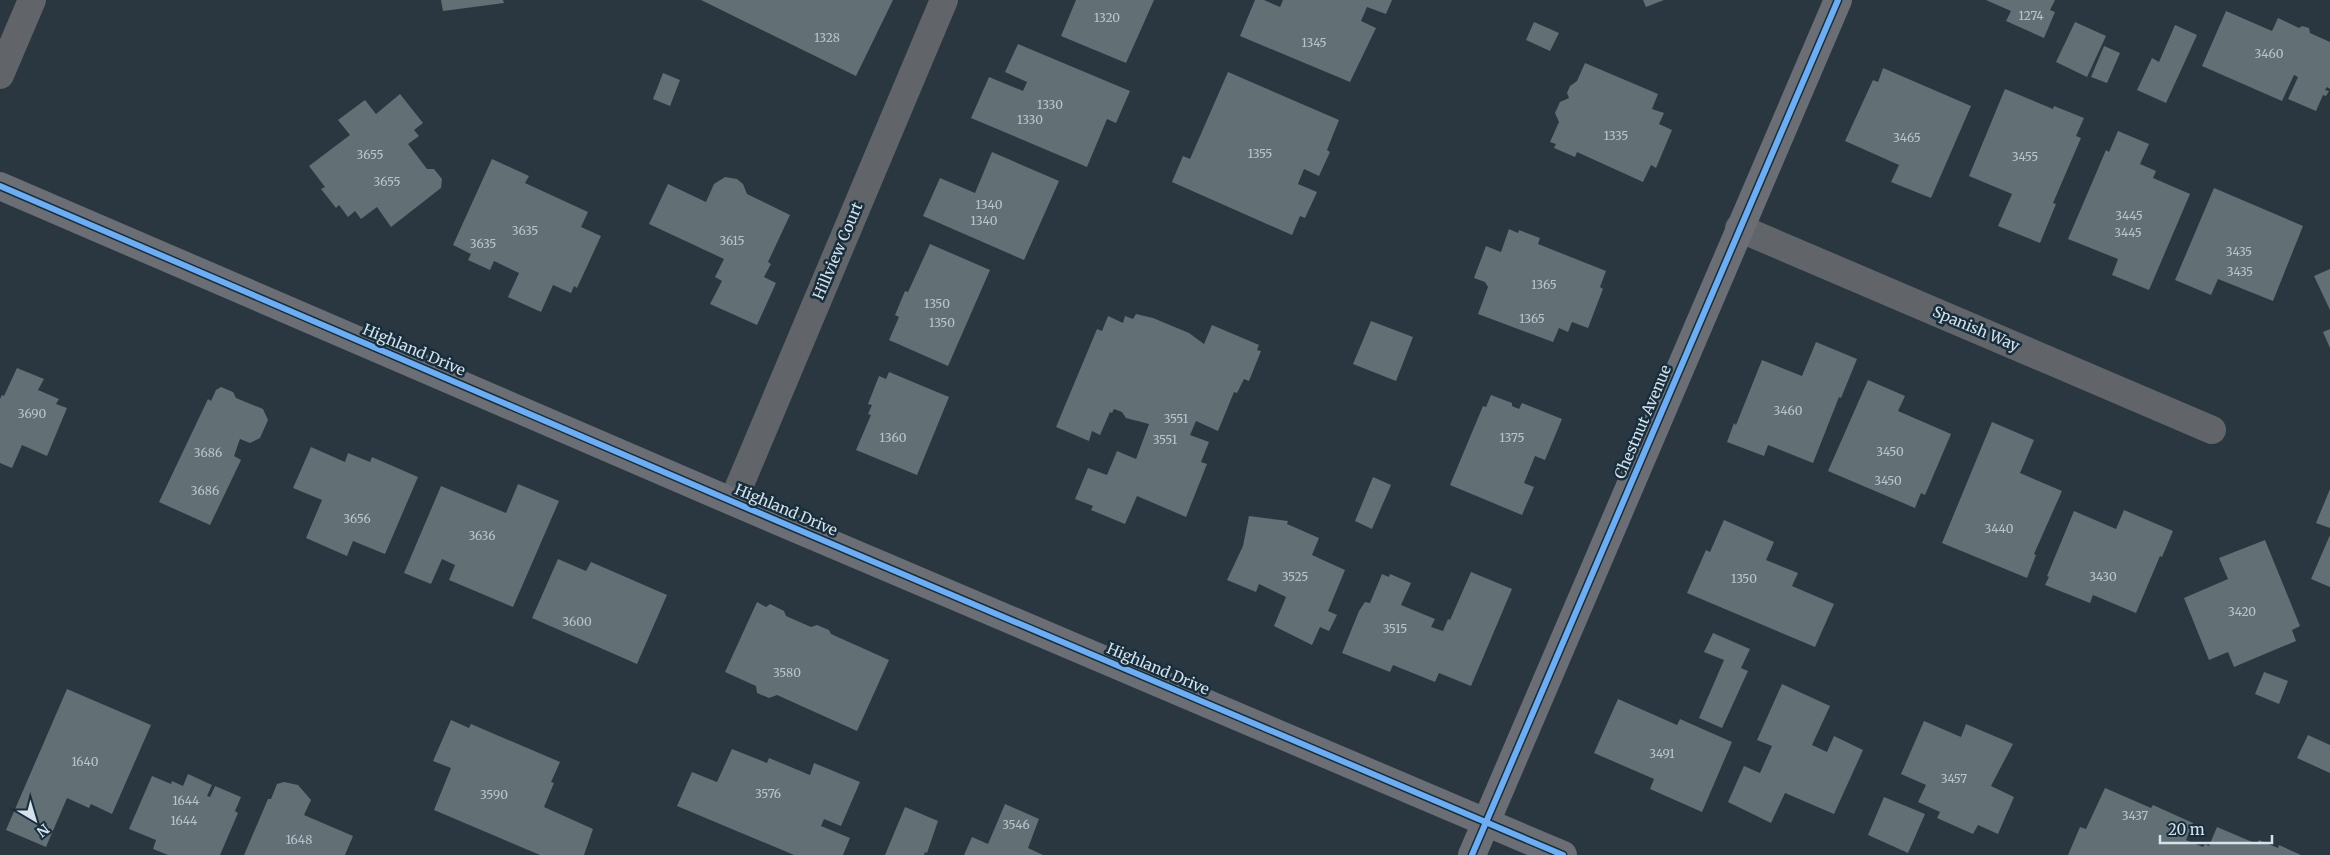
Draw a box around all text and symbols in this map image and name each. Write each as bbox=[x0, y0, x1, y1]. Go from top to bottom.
house number: 1274 bbox=[2018, 8, 2044, 23]
house number: 1320 bbox=[1094, 10, 1120, 25]
house number: 1328 bbox=[814, 30, 840, 45]
house number: 1345 bbox=[1301, 35, 1327, 50]
house number: 3460 bbox=[2255, 46, 2284, 61]
house number: 1330 bbox=[1037, 97, 1063, 112]
house number: 1330 bbox=[1017, 112, 1043, 127]
house number: 1335 bbox=[1604, 128, 1628, 143]
house number: 3465 bbox=[1893, 130, 1921, 145]
house number: 1355 bbox=[1248, 146, 1272, 161]
house number: 3655 bbox=[357, 147, 383, 162]
house number: 3455 bbox=[2012, 149, 2038, 164]
house number: 3655 bbox=[374, 174, 400, 189]
house number: 1340 bbox=[976, 197, 1003, 212]
street label: Hillview Court bbox=[809, 199, 867, 302]
house number: 3445 bbox=[2115, 208, 2143, 223]
house number: 1340 bbox=[971, 213, 998, 228]
house number: 3635 bbox=[512, 223, 538, 238]
house number: 3445 bbox=[2114, 225, 2142, 240]
house number: 3615 bbox=[719, 233, 745, 248]
house number: 3635 bbox=[470, 236, 496, 251]
house number: 3435 bbox=[2226, 244, 2252, 259]
house number: 3435 bbox=[2227, 264, 2253, 279]
house number: 1365 bbox=[1531, 277, 1557, 292]
house number: 1350 bbox=[924, 296, 950, 311]
street label: Spanish Way bbox=[1930, 302, 2023, 355]
house number: 1365 bbox=[1519, 311, 1545, 326]
house number: 1350 bbox=[929, 315, 955, 330]
street label: Highland Drive bbox=[360, 319, 469, 380]
street label: Chestnut Avenue bbox=[1610, 362, 1675, 482]
house number: 3460 bbox=[1774, 403, 1803, 418]
house number: 3690 bbox=[18, 406, 47, 421]
house number: 3551 bbox=[1164, 411, 1189, 426]
house number: 1360 bbox=[880, 430, 907, 445]
house number: 1375 bbox=[1499, 430, 1525, 445]
house number: 3551 bbox=[1153, 432, 1178, 447]
house number: 3450 bbox=[1876, 444, 1904, 459]
house number: 3686 bbox=[194, 445, 222, 460]
house number: 3450 bbox=[1874, 473, 1902, 488]
street label: Highland Drive bbox=[732, 479, 841, 540]
house number: 3686 bbox=[191, 483, 219, 498]
house number: 3656 bbox=[343, 511, 371, 526]
house number: 3440 bbox=[1984, 521, 2014, 536]
house number: 3636 bbox=[468, 528, 496, 543]
house number: 3525 bbox=[1282, 569, 1308, 584]
house number: 3430 bbox=[2089, 569, 2117, 584]
house number: 1350 bbox=[1731, 571, 1757, 586]
house number: 3420 bbox=[2228, 604, 2256, 619]
house number: 3600 bbox=[562, 614, 592, 629]
house number: 3515 bbox=[1383, 621, 1407, 636]
street label: Highland Drive bbox=[1104, 638, 1213, 699]
house number: 3580 bbox=[773, 665, 801, 680]
house number: 3491 bbox=[1649, 746, 1675, 761]
house number: 1640 bbox=[71, 754, 99, 769]
house number: 3457 bbox=[1941, 771, 1967, 786]
house number: 3576 bbox=[755, 786, 781, 801]
house number: 3590 bbox=[480, 787, 508, 802]
house number: 1644 bbox=[173, 793, 200, 808]
north arrow bbox=[10, 795, 60, 845]
house number: 3437 bbox=[2122, 808, 2148, 823]
scale bar bbox=[2160, 812, 2272, 844]
house number: 1644 bbox=[171, 813, 198, 828]
house number: 3546 bbox=[1002, 817, 1030, 832]
text: N bbox=[33, 820, 53, 841]
text: 20 m bbox=[2168, 820, 2205, 839]
house number: 1648 bbox=[286, 832, 312, 847]

